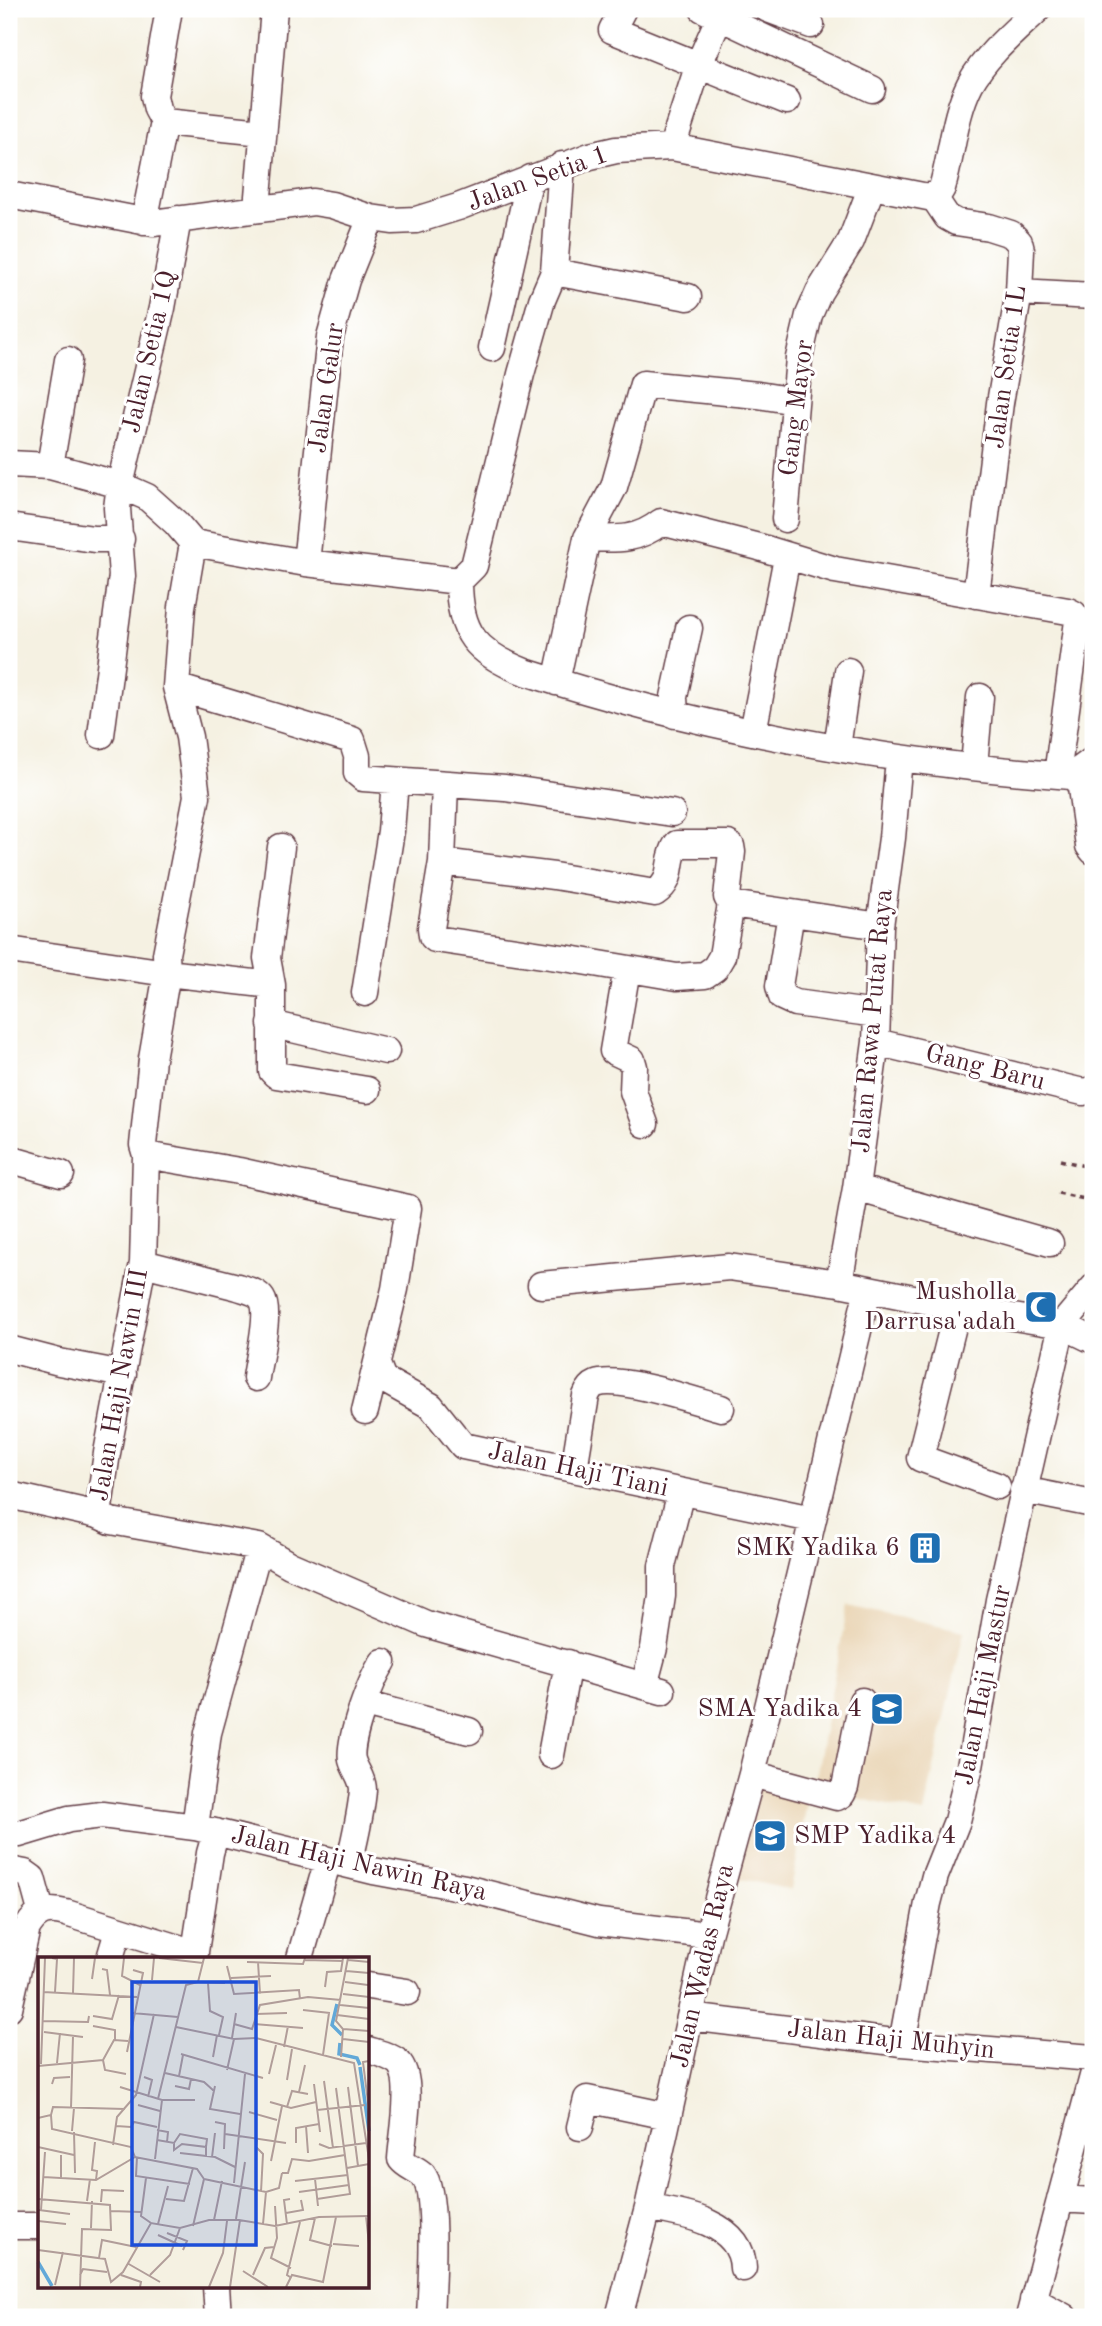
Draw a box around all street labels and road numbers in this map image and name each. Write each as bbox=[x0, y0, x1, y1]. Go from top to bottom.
street label: Jalan Setia 1 bbox=[464, 142, 612, 216]
street label: Jalan Setia 1Q bbox=[119, 268, 181, 436]
street label: Jalan Setia 1L bbox=[983, 284, 1031, 450]
street label: Jalan Galur bbox=[305, 321, 349, 455]
street label: Gang Mayor bbox=[776, 338, 818, 478]
street label: Jalan Rawa Putat Raya bbox=[848, 888, 898, 1154]
street label: Gang Baru bbox=[923, 1041, 1048, 1095]
street label: Jalan Haji Nawin III bbox=[87, 1267, 153, 1503]
street label: Jalan Haji Tiani bbox=[486, 1438, 670, 1502]
street label: Jalan Haji Mastur bbox=[952, 1582, 1016, 1787]
street label: Jalan Haji Nawin Raya bbox=[229, 1822, 490, 1906]
street label: Jalan Wadas Raya bbox=[667, 1861, 739, 2070]
street label: Jalan Haji Muhyin bbox=[786, 2016, 996, 2064]

